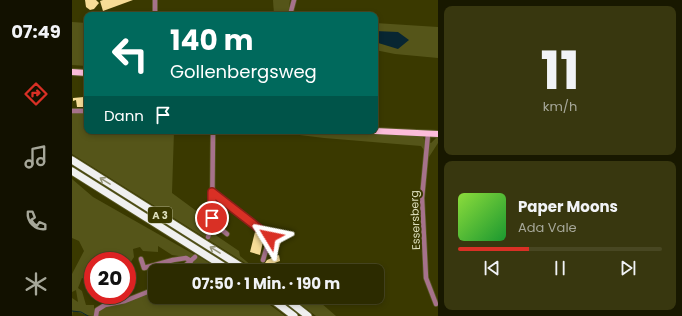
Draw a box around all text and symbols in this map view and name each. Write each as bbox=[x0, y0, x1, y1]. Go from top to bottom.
text: 07:49 bbox=[11, 19, 61, 44]
text: 140 m bbox=[170, 21, 253, 60]
icon: left bbox=[104, 28, 156, 80]
text: 11 bbox=[540, 34, 580, 107]
text: Gollenbergsweg bbox=[170, 59, 317, 84]
icon: directions bbox=[22, 80, 50, 108]
text: km/h bbox=[543, 97, 577, 116]
icon: arrive bbox=[152, 104, 174, 126]
text: Dann bbox=[104, 105, 144, 126]
icon: music bbox=[22, 143, 50, 171]
one-way arrow bbox=[99, 176, 111, 184]
street label: Essersberg bbox=[406, 190, 424, 250]
text: Paper Moons bbox=[518, 196, 618, 217]
pin bbox=[195, 201, 229, 235]
icon: phone bbox=[22, 207, 50, 235]
road number: A 3 bbox=[148, 207, 172, 223]
icon: arrive bbox=[201, 207, 223, 229]
position arrow bbox=[249, 216, 291, 258]
text: Ada Vale bbox=[518, 218, 577, 237]
one-way arrow bbox=[210, 246, 221, 254]
speed limit sign: 20 bbox=[84, 252, 136, 304]
icon: previous bbox=[481, 257, 503, 279]
icon: pause bbox=[549, 257, 571, 279]
icon: next bbox=[617, 257, 639, 279]
icon: climate bbox=[22, 270, 50, 298]
text: 07:50 · 1 Min. · 190 m bbox=[192, 273, 340, 294]

